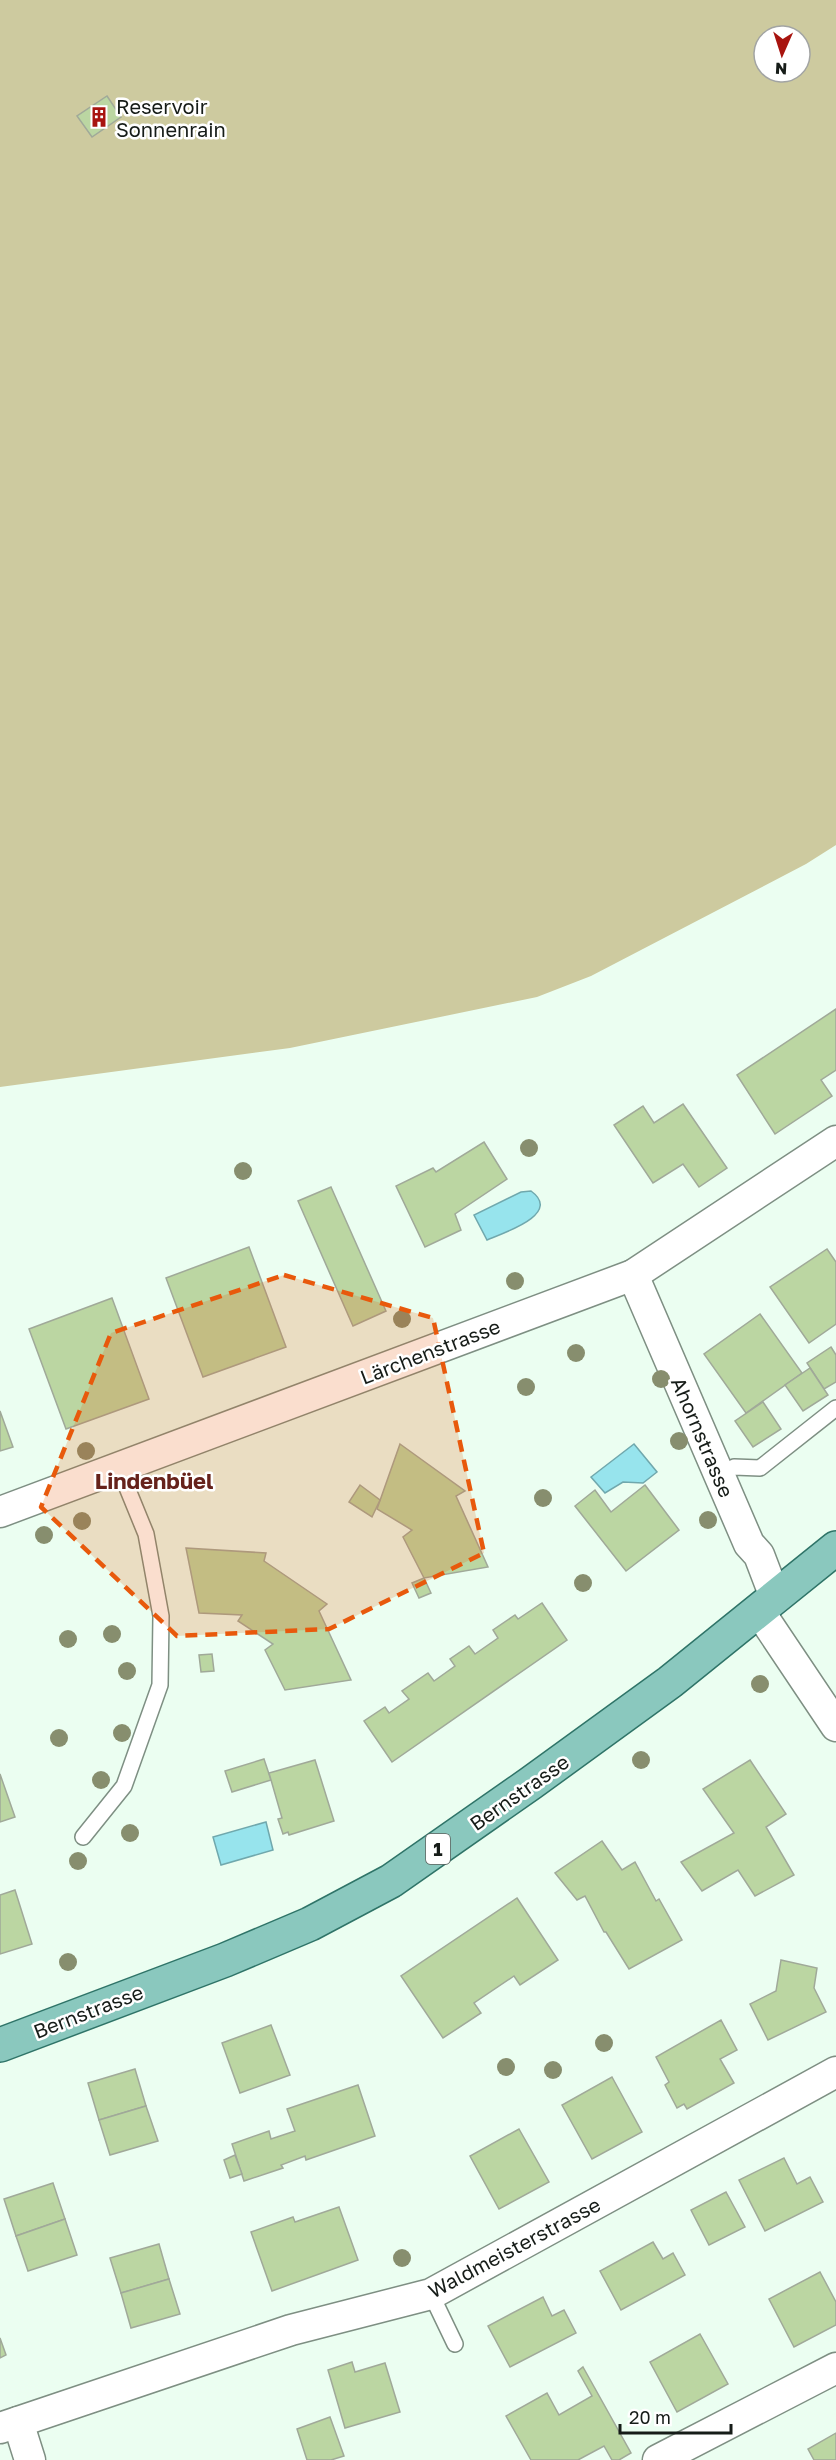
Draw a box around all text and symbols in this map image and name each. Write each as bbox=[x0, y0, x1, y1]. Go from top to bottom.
north arrow bbox=[752, 24, 812, 84]
text: N bbox=[775, 59, 788, 79]
place label: Reservoir Sonnenrain bbox=[116, 94, 226, 141]
building icon: Reservoir Sonnenrain bbox=[87, 105, 111, 129]
street label: Lärchenstrasse bbox=[357, 1313, 503, 1389]
street label: Ahornstrasse bbox=[667, 1373, 739, 1501]
district label: Lindenbüel bbox=[95, 1467, 213, 1494]
street label: Bernstrasse bbox=[465, 1749, 573, 1835]
road number: 1 bbox=[426, 1834, 450, 1864]
street label: Bernstrasse bbox=[30, 1979, 146, 2043]
street label: Waldmeisterstrasse bbox=[424, 2192, 604, 2302]
scale bar bbox=[620, 2397, 731, 2435]
text: 20 m bbox=[629, 2406, 671, 2428]

